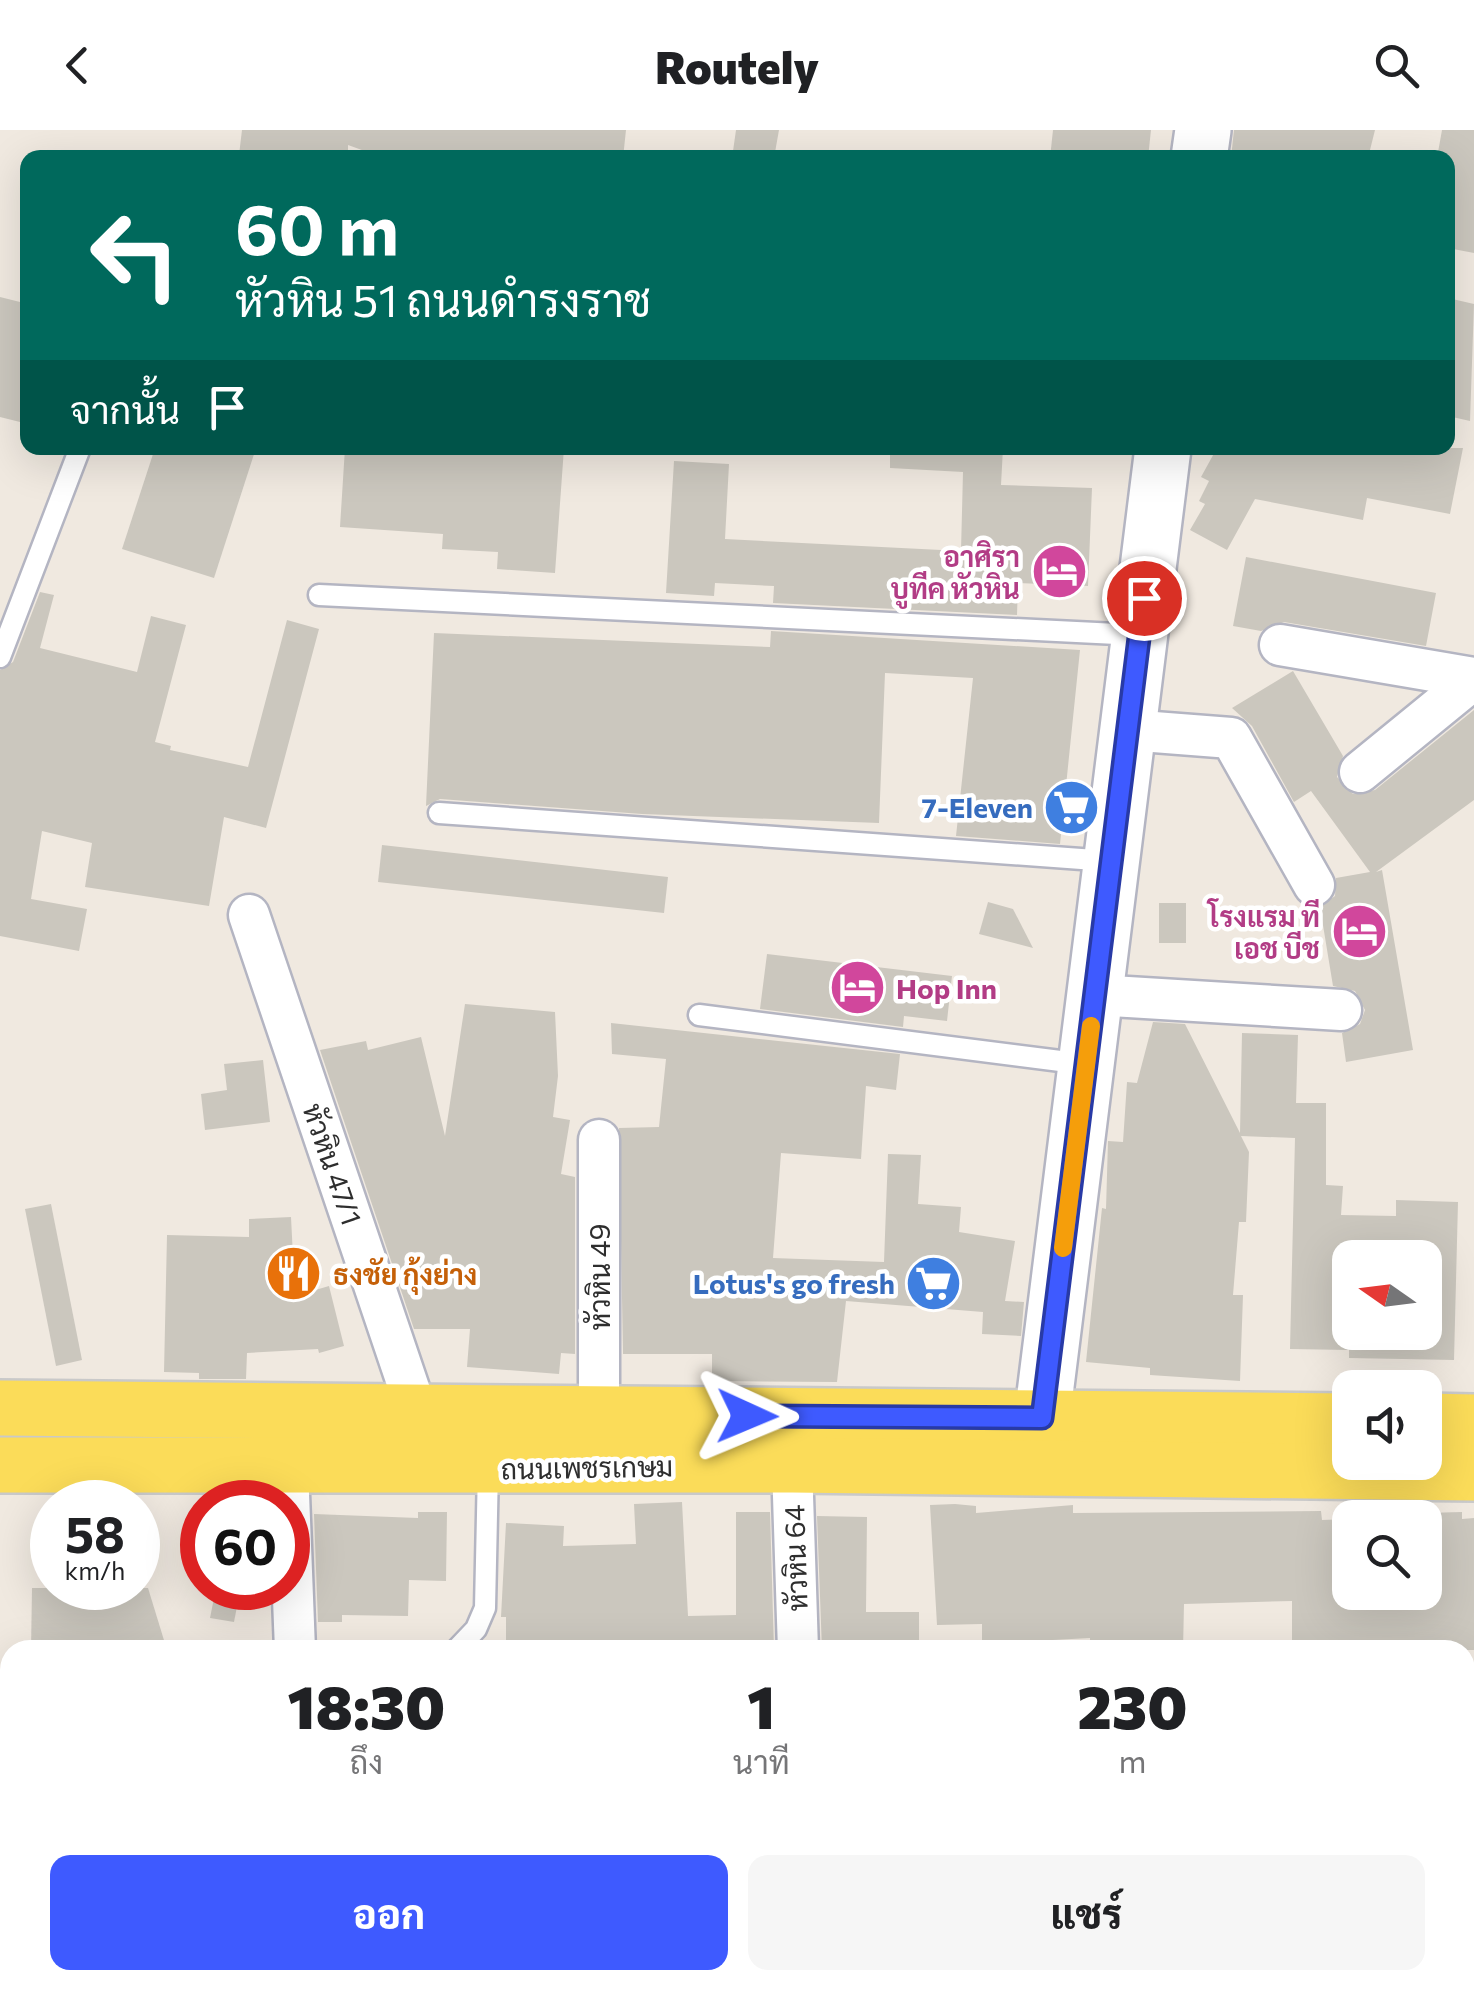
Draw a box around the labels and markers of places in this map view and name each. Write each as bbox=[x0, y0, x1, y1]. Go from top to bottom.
place label: อาศิรา บูทีค หัวหิน bbox=[891, 539, 1020, 609]
hotel icon: อาศิรา บูทีค หัวหิน bbox=[1029, 542, 1089, 602]
pin bbox=[1102, 556, 1187, 641]
supermarket icon: 7-Eleven bbox=[1042, 777, 1102, 837]
place label: 7-Eleven bbox=[922, 790, 1033, 824]
place label: โรงแรม ที เอช บีช bbox=[1206, 898, 1320, 965]
hotel icon: โรงแรม ที เอช บีช bbox=[1329, 902, 1389, 962]
hotel icon: Hop Inn bbox=[827, 958, 887, 1018]
place label: Hop Inn bbox=[896, 971, 997, 1005]
restaurant icon: ธงชัย กุ้งย่าง bbox=[264, 1244, 324, 1304]
supermarket icon: Lotus's go fresh bbox=[904, 1253, 964, 1313]
place label: ธงชัย กุ้งย่าง bbox=[333, 1256, 477, 1295]
place label: Lotus's go fresh bbox=[693, 1266, 895, 1300]

